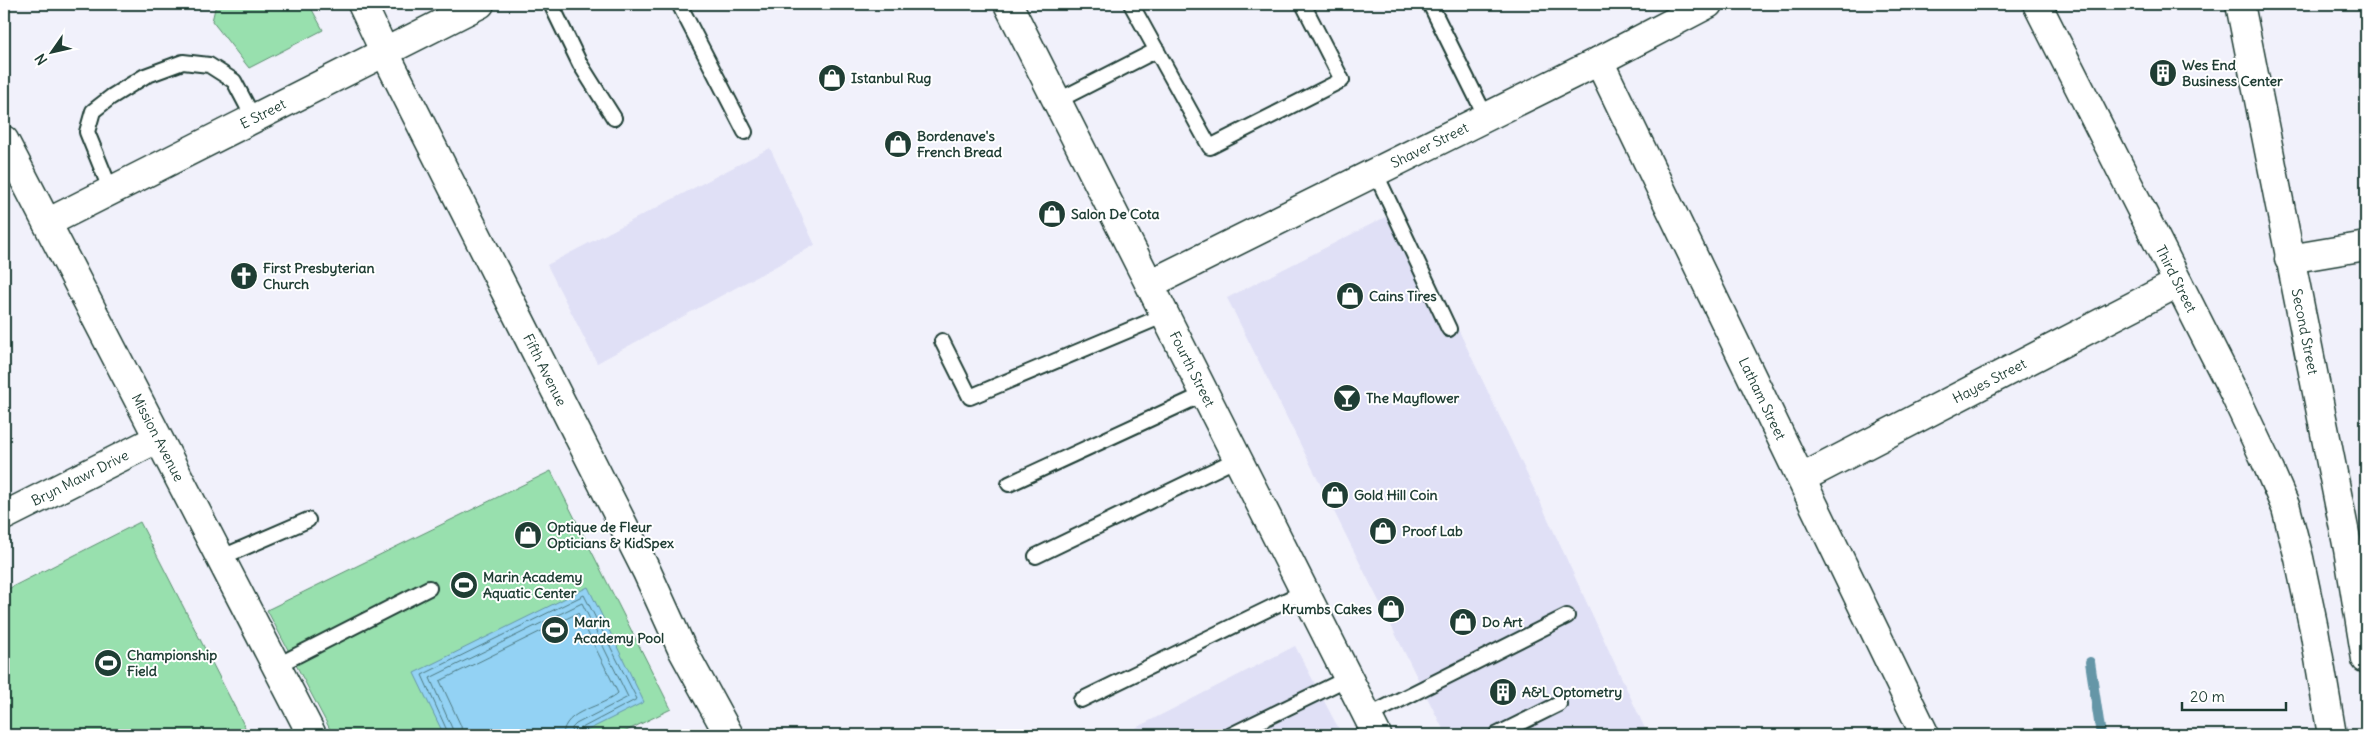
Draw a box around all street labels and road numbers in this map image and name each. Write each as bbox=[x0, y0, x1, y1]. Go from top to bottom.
street label: E Street bbox=[237, 95, 289, 133]
street label: Shaver Street bbox=[1388, 118, 1472, 172]
street label: Third Street bbox=[2152, 242, 2201, 316]
street label: Second Street bbox=[2288, 287, 2322, 376]
street label: Fourth Street bbox=[1166, 328, 1219, 410]
street label: Fifth Avenue bbox=[519, 331, 571, 409]
street label: Latham Street bbox=[1735, 354, 1790, 443]
street label: Hayes Street bbox=[1949, 354, 2029, 407]
street label: Mission Avenue bbox=[128, 390, 188, 485]
street label: Bryn Mawr Drive bbox=[28, 446, 132, 510]

